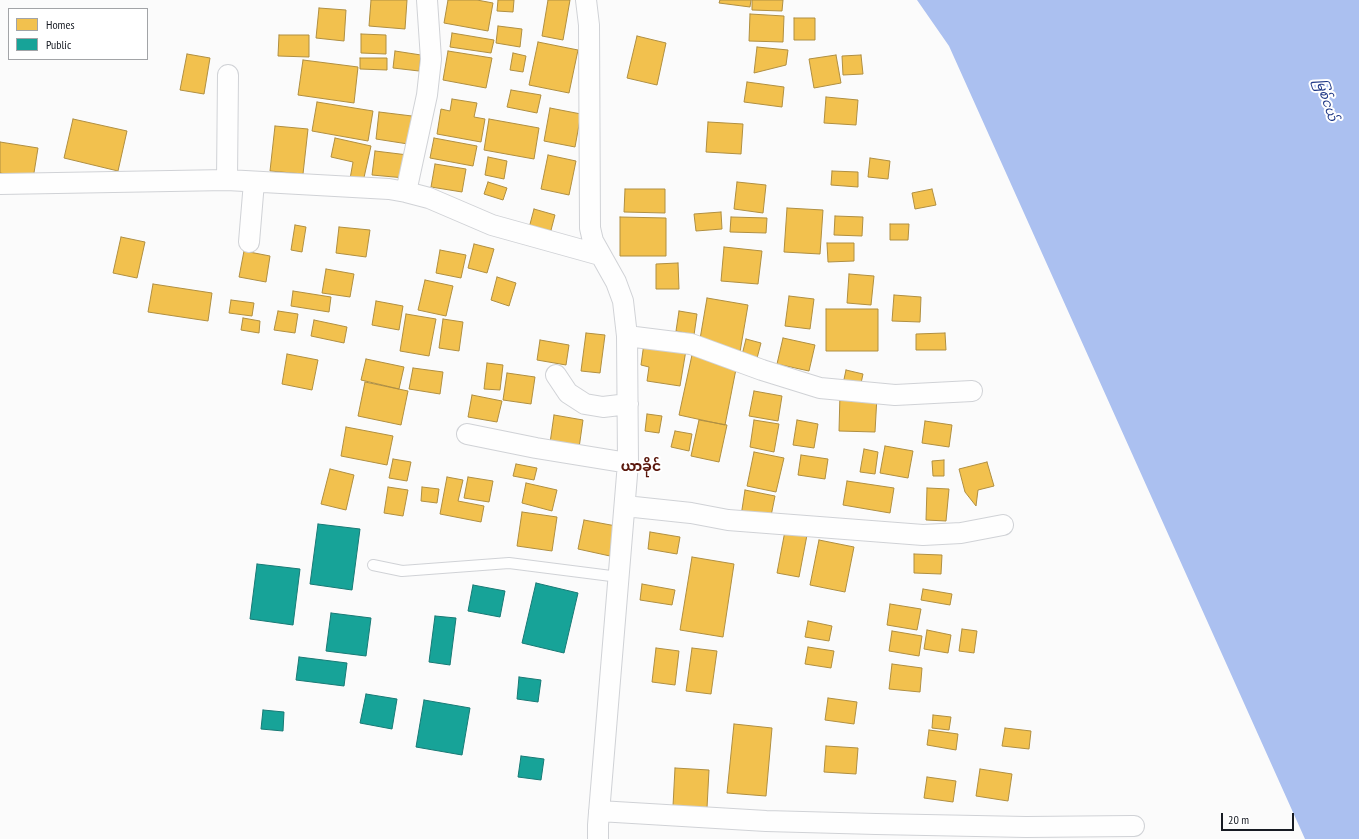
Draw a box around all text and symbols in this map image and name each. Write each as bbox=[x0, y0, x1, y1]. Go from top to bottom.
legend bbox=[8, 8, 148, 60]
text: Homes bbox=[46, 17, 74, 32]
text: Public bbox=[46, 37, 71, 52]
water label: မြစ်ငယ် bbox=[1312, 77, 1340, 123]
district label: ယာခိုင် bbox=[621, 459, 661, 475]
scale bar bbox=[1223, 805, 1296, 831]
text: 20 m bbox=[1228, 812, 1249, 827]

